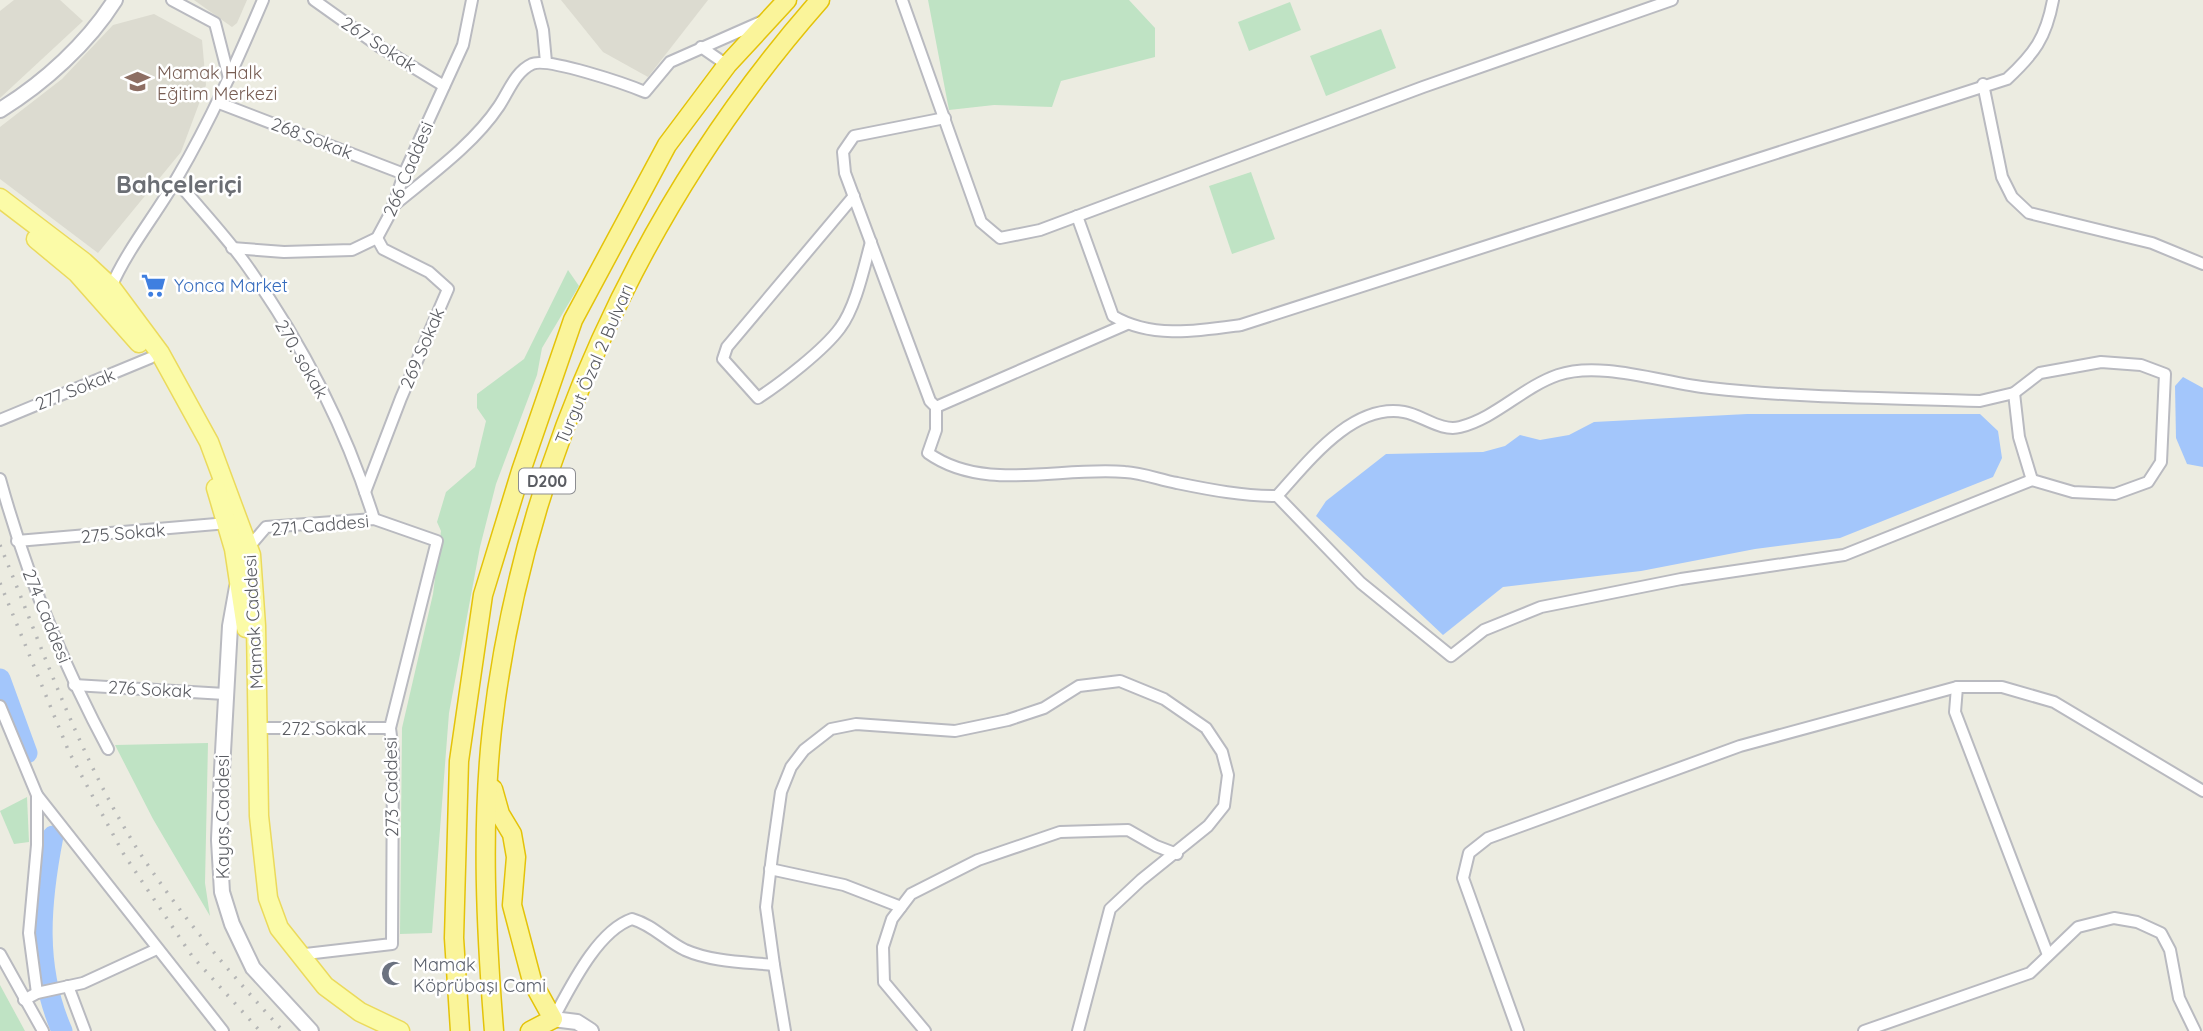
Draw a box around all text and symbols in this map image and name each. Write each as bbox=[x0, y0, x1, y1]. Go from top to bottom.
street label: 267 Sokak bbox=[337, 11, 421, 77]
place label: Mamak Halk Eğitim Merkezi bbox=[157, 61, 277, 105]
school or university icon: Mamak Halk Eğitim Merkezi bbox=[123, 68, 151, 96]
street label: 268 Sokak bbox=[268, 112, 356, 164]
street label: 266 Caddesi bbox=[378, 118, 438, 220]
district label: Bahçeleriçi bbox=[116, 169, 242, 199]
supermarket icon: Yonca Market bbox=[140, 271, 168, 299]
place label: Yonca Market bbox=[174, 274, 288, 297]
street label: Turgut Özal 2 Bulvarı bbox=[550, 280, 638, 448]
street label: 269 Sokak bbox=[395, 304, 449, 392]
street label: 270. sokak bbox=[270, 316, 334, 402]
street label: 277 Sokak bbox=[32, 363, 118, 415]
road number: D200 bbox=[519, 468, 575, 494]
street label: 271 Caddesi bbox=[270, 509, 370, 541]
street label: 275 Sokak bbox=[80, 518, 166, 548]
street label: Mamak Caddesi bbox=[238, 554, 268, 690]
street label: 274 Caddesi bbox=[18, 566, 76, 666]
street label: 276 Sokak bbox=[107, 675, 193, 703]
street label: 272 Sokak bbox=[282, 717, 366, 740]
street label: 273 Caddesi bbox=[379, 737, 403, 837]
street label: Kayaş Caddesi bbox=[211, 755, 234, 879]
place label: Mamak Köprübaşı Cami bbox=[413, 953, 546, 997]
mosque icon: Mamak Köprübaşı Cami bbox=[379, 960, 407, 988]

